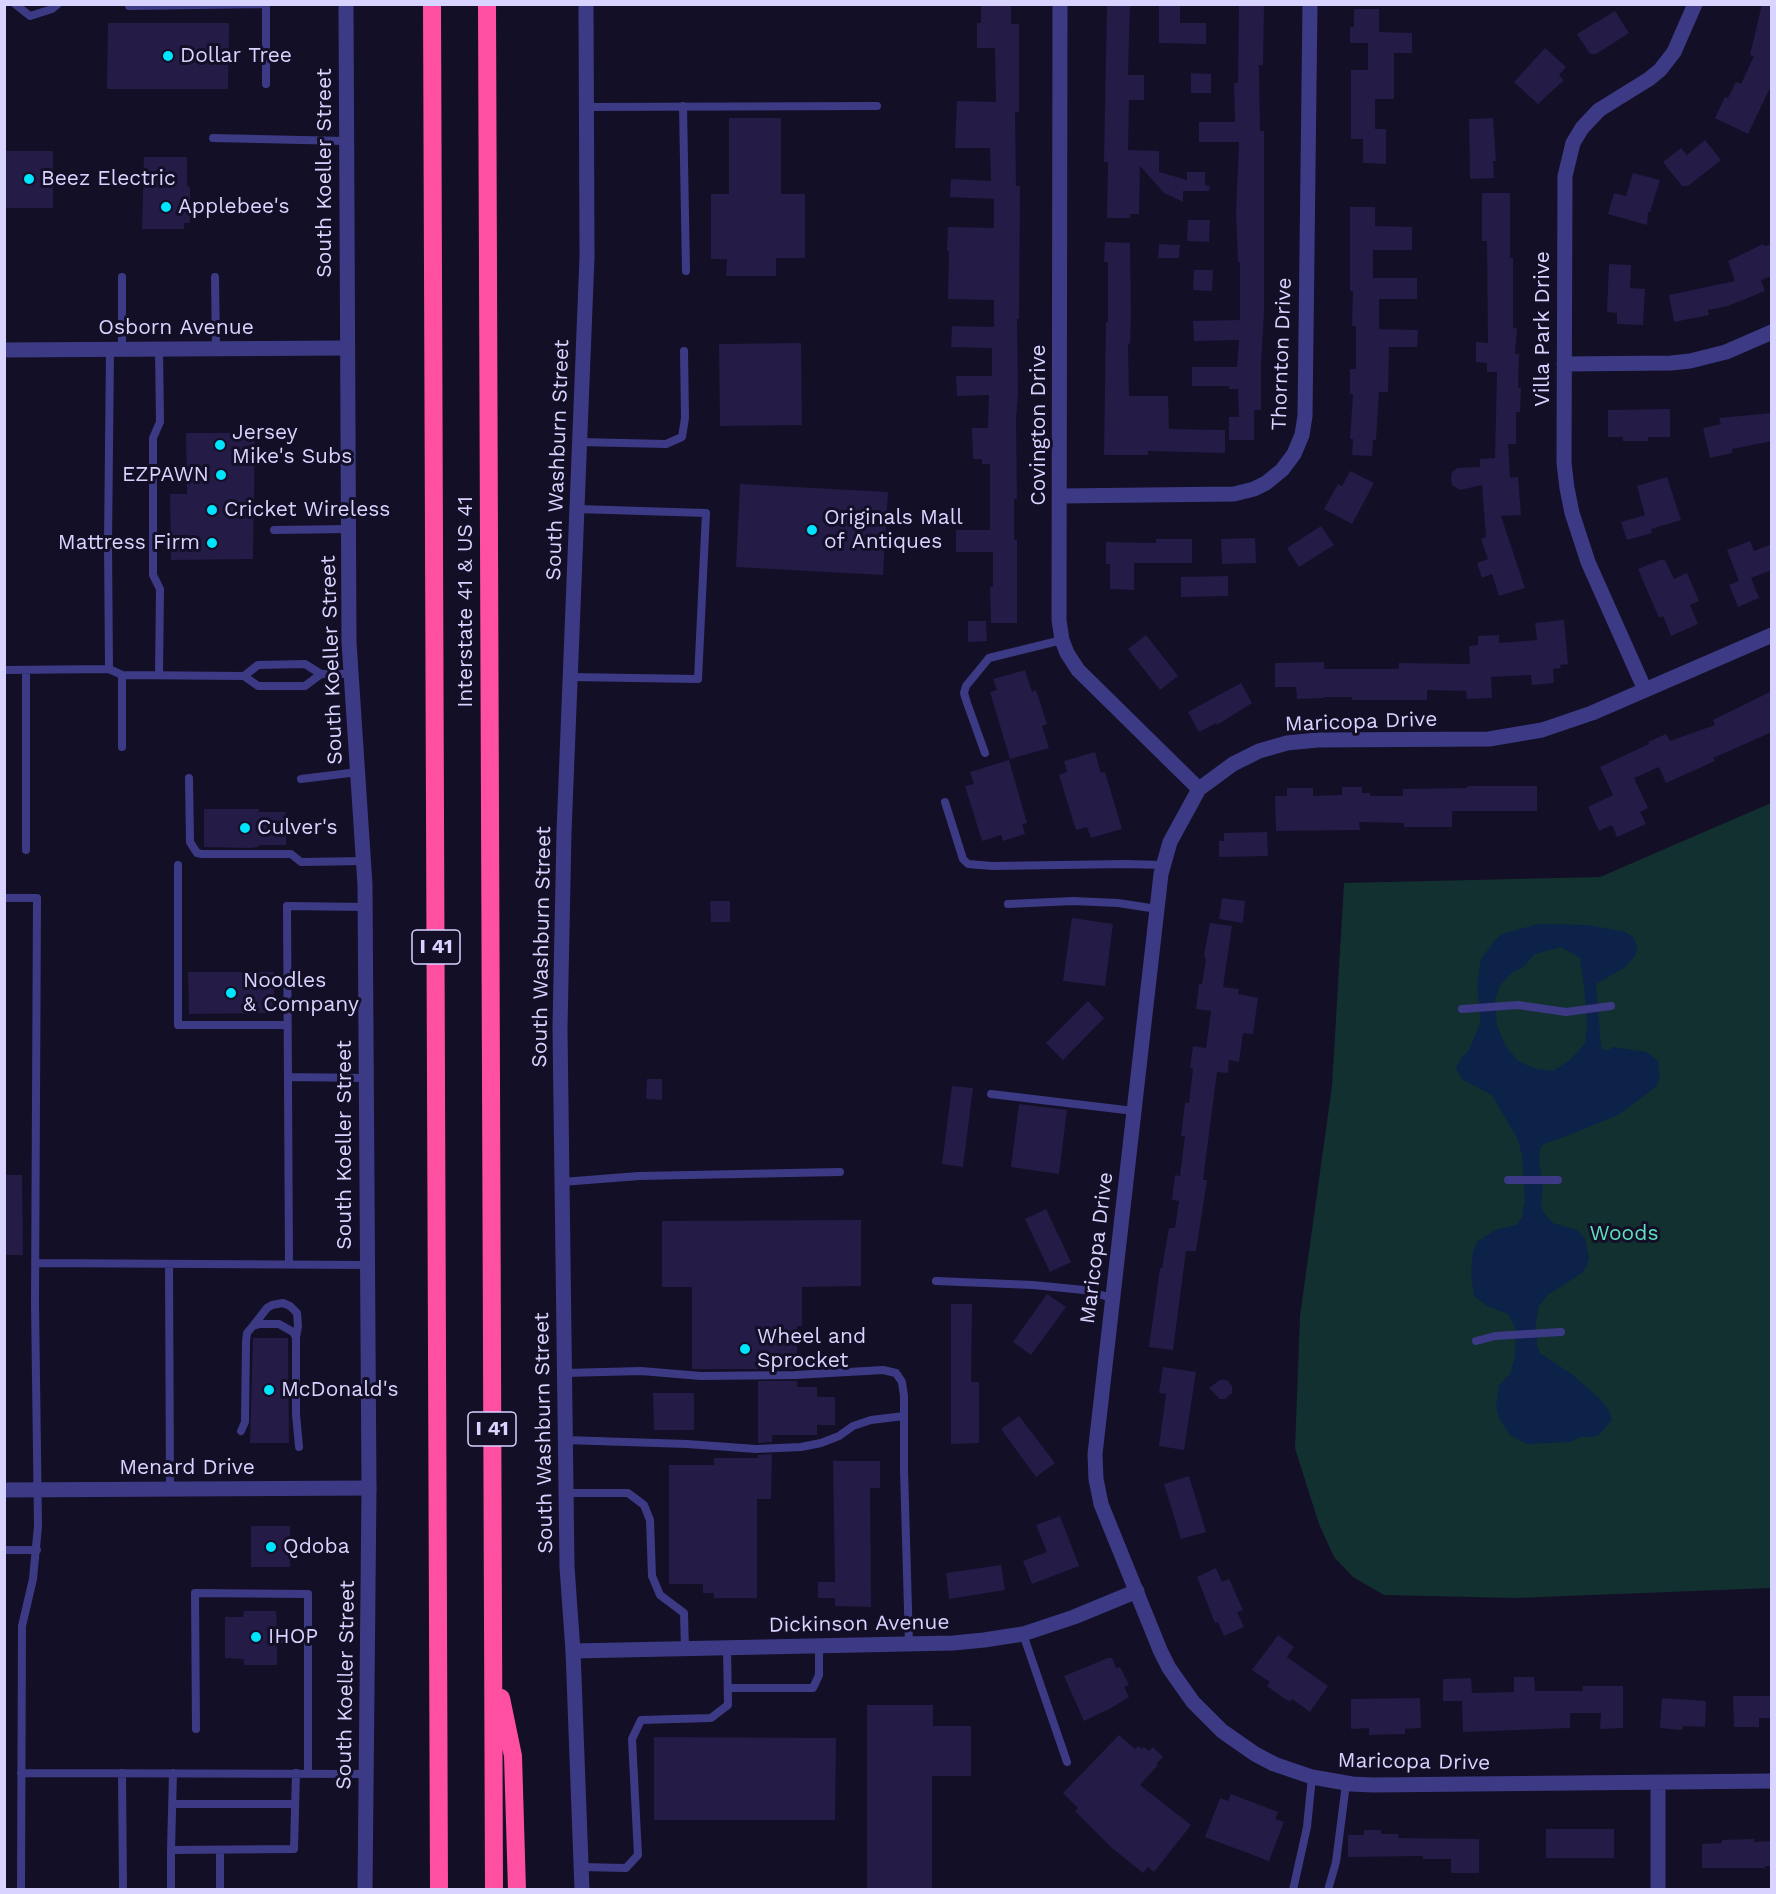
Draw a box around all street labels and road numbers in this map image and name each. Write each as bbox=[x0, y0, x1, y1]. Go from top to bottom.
street label: South Koeller Street bbox=[312, 68, 338, 278]
street label: Villa Park Drive bbox=[1530, 251, 1556, 407]
street label: Thornton Drive bbox=[1267, 277, 1297, 431]
street label: Osborn Avenue bbox=[98, 315, 254, 341]
street label: South Washburn Street bbox=[541, 339, 575, 581]
street label: Covington Drive bbox=[1026, 344, 1052, 506]
street label: Interstate 41 & US 41 bbox=[453, 496, 479, 708]
street label: South Koeller Street bbox=[316, 555, 348, 765]
street label: Maricopa Drive bbox=[1284, 707, 1438, 737]
street label: South Washburn Street bbox=[527, 826, 557, 1068]
road number: I 41 bbox=[412, 930, 460, 964]
street label: South Koeller Street bbox=[332, 1040, 358, 1250]
street label: Maricopa Drive bbox=[1075, 1171, 1119, 1325]
street label: South Washburn Street bbox=[529, 1312, 559, 1554]
road number: I 41 bbox=[468, 1412, 516, 1446]
street label: Menard Drive bbox=[119, 1455, 255, 1481]
street label: South Koeller Street bbox=[332, 1580, 360, 1790]
street label: Dickinson Avenue bbox=[768, 1610, 950, 1638]
street label: Maricopa Drive bbox=[1337, 1748, 1491, 1776]

